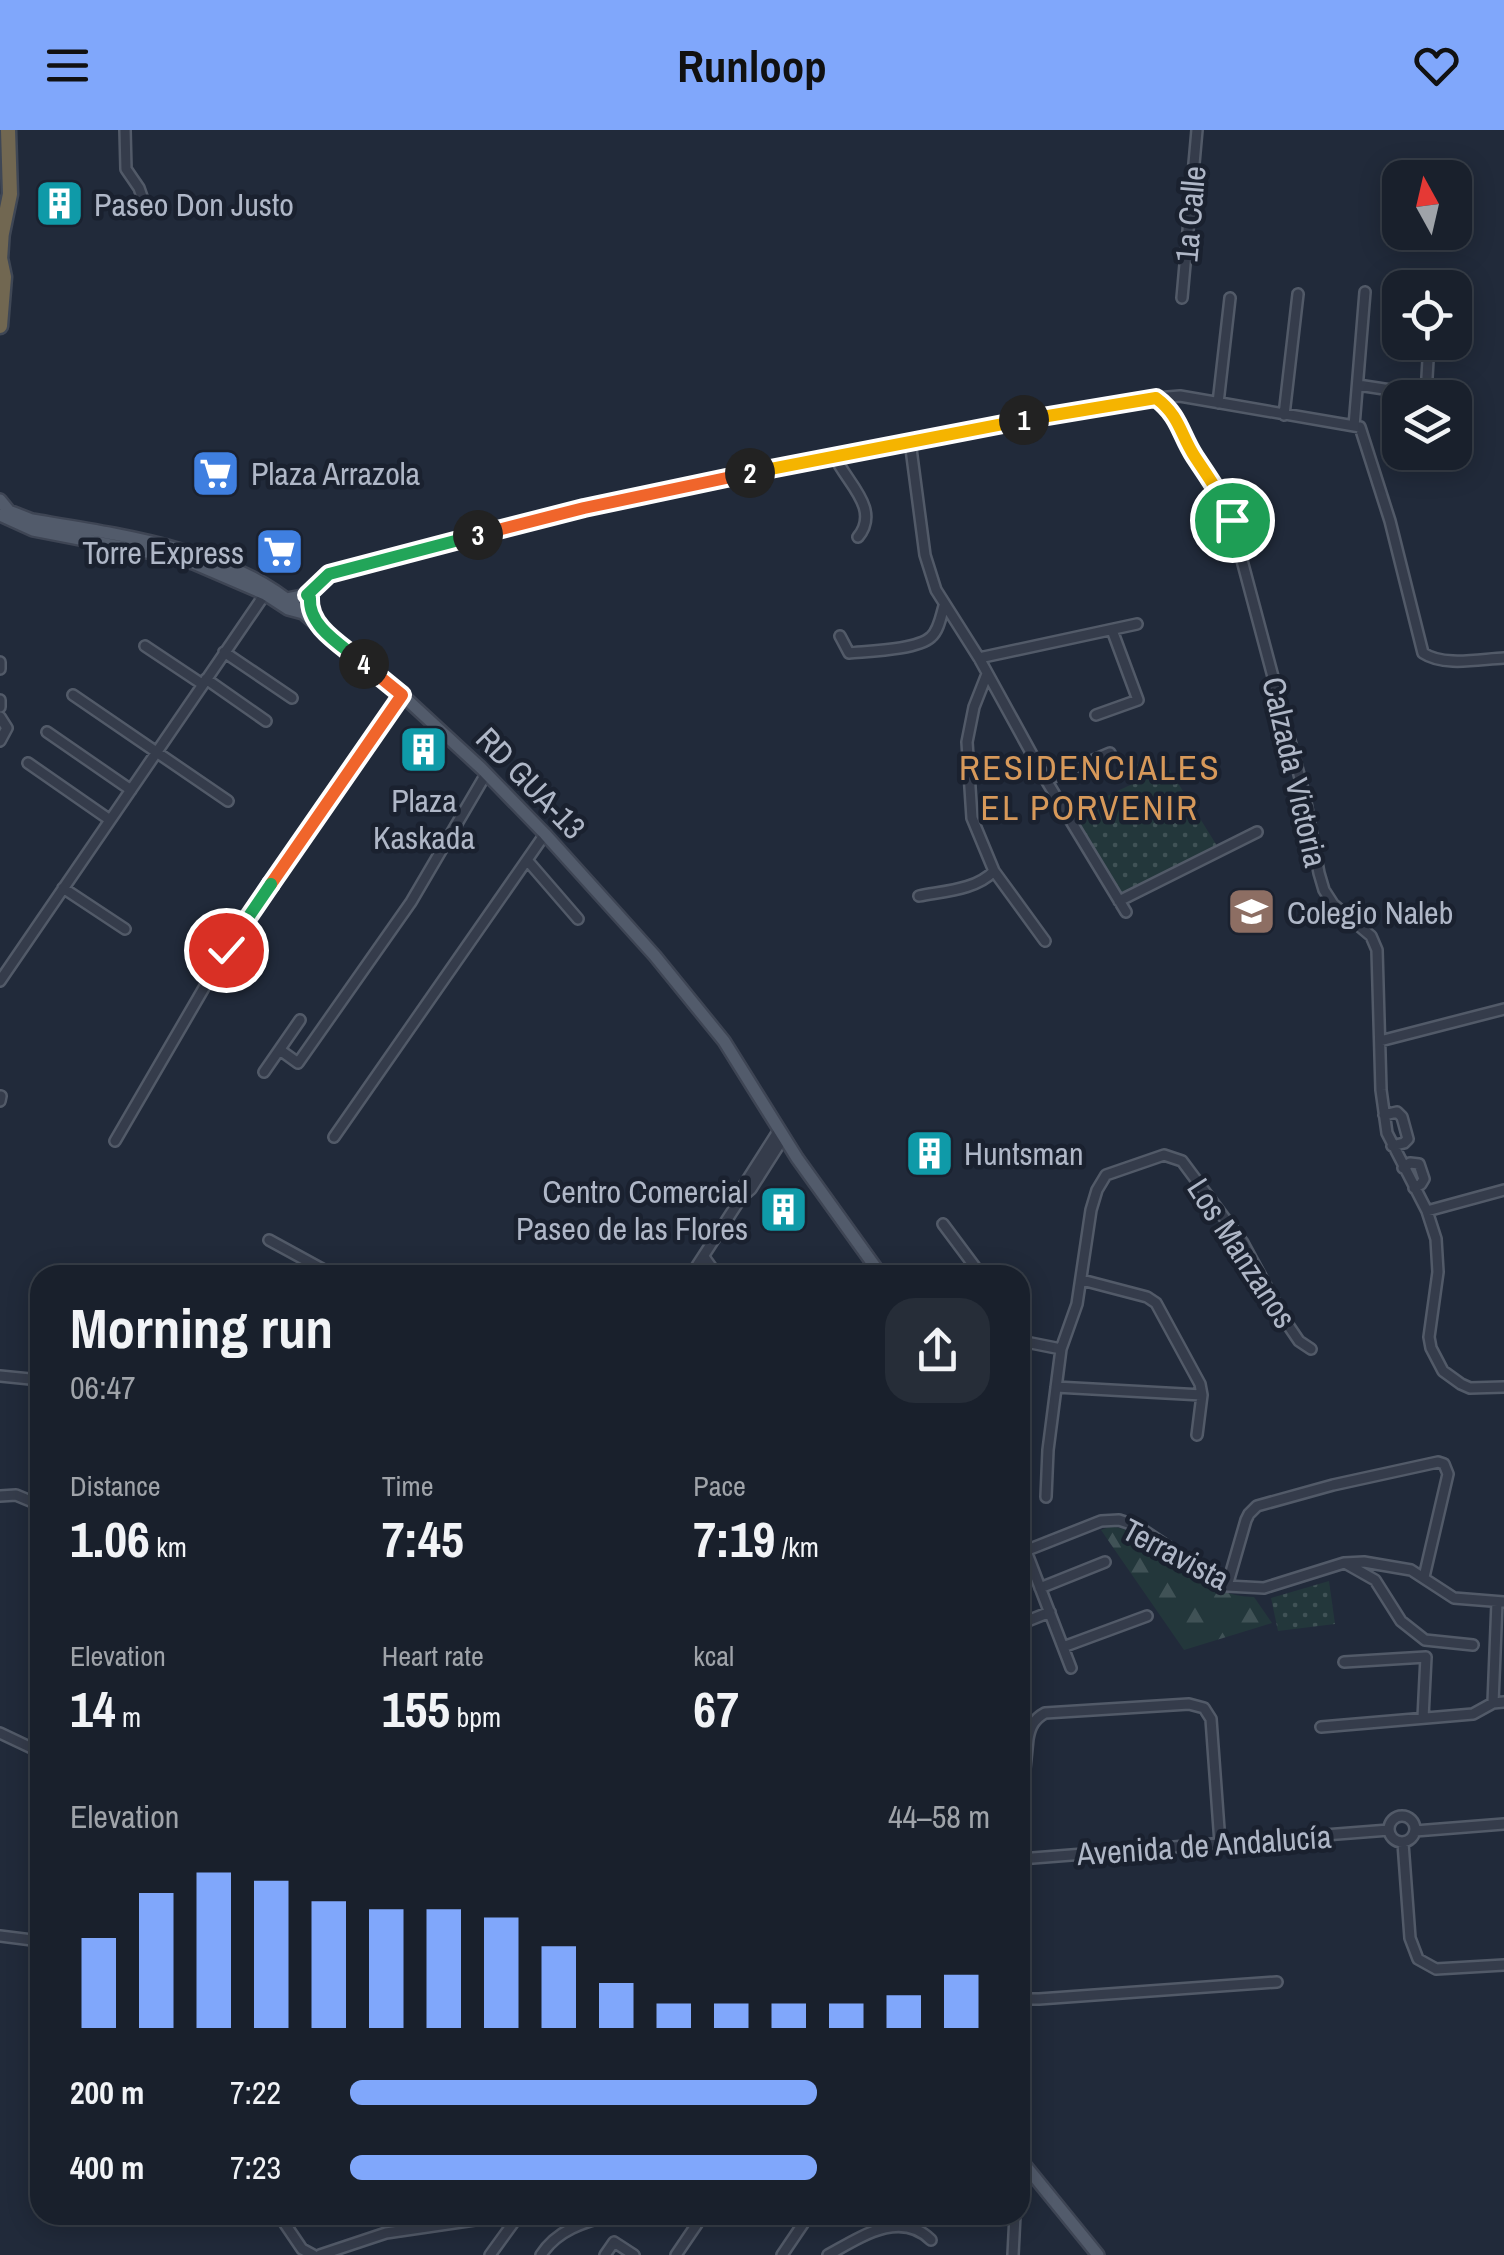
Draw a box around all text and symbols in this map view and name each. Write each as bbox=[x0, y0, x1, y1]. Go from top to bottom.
text: Runloop bbox=[677, 35, 827, 96]
icon: menu bbox=[40, 38, 95, 93]
icon: heart bbox=[1409, 38, 1464, 93]
north arrow bbox=[1382, 160, 1472, 250]
map controls bbox=[1382, 160, 1472, 470]
street label: 1a Calle bbox=[1164, 164, 1216, 264]
building icon: Paseo Don Justo bbox=[33, 178, 85, 230]
place label: Paseo Don Justo bbox=[94, 183, 294, 226]
button: locate bbox=[1382, 270, 1472, 360]
button: layers bbox=[1382, 380, 1472, 470]
pin: 1 bbox=[999, 395, 1049, 445]
text: 1 bbox=[1018, 401, 1030, 439]
supermarket icon: Plaza Arrazola bbox=[190, 447, 242, 499]
pin: 2 bbox=[725, 448, 775, 498]
place label: Plaza Arrazola bbox=[251, 452, 421, 495]
text: 2 bbox=[744, 454, 756, 492]
pin bbox=[1190, 478, 1275, 563]
icon: arrive bbox=[1205, 493, 1260, 548]
pin: 3 bbox=[453, 510, 503, 560]
text: 3 bbox=[472, 516, 484, 554]
supermarket icon: Torre Express bbox=[253, 526, 305, 578]
place label: Torre Express bbox=[82, 531, 244, 574]
pin: 4 bbox=[339, 639, 389, 689]
text: 4 bbox=[358, 645, 370, 683]
street label: Calzada Victoria bbox=[1252, 673, 1338, 872]
street label: RD GUA-13 bbox=[467, 718, 595, 848]
building icon: Plaza Kaskada bbox=[398, 724, 450, 776]
district label: RESIDENCIALES EL PORVENIR bbox=[959, 744, 1221, 831]
place label: Plaza Kaskada bbox=[373, 779, 475, 859]
school or university icon: Colegio Naleb bbox=[1226, 886, 1278, 938]
place label: Colegio Naleb bbox=[1287, 891, 1453, 934]
pin bbox=[184, 908, 269, 993]
icon: check bbox=[199, 923, 254, 978]
building icon: Huntsman bbox=[903, 1127, 955, 1179]
place label: Huntsman bbox=[964, 1132, 1084, 1175]
place label: Centro Comercial Paseo de las Flores bbox=[516, 1170, 748, 1250]
street label: Los Manzanos bbox=[1177, 1170, 1307, 1336]
building icon: Centro Comercial Paseo de las Flores bbox=[757, 1183, 809, 1235]
text: Morning run bbox=[70, 1291, 333, 1365]
button: share bbox=[885, 1298, 990, 1403]
text: 06:47 bbox=[70, 1366, 136, 1409]
text: Distance bbox=[70, 1467, 161, 1505]
text: Time bbox=[382, 1467, 433, 1505]
text: Pace bbox=[693, 1467, 746, 1505]
text: 1.06 bbox=[70, 1505, 150, 1573]
text: 7:45 bbox=[382, 1505, 464, 1573]
text: 7:19 bbox=[693, 1505, 775, 1573]
street label: Terravista bbox=[1115, 1508, 1237, 1600]
text: km bbox=[150, 1528, 187, 1566]
text: /km bbox=[775, 1528, 819, 1566]
text: Elevation bbox=[70, 1637, 166, 1675]
text: Heart rate bbox=[382, 1637, 484, 1675]
text: kcal bbox=[693, 1637, 734, 1675]
text: 14 bbox=[70, 1675, 116, 1743]
text: 155 bbox=[382, 1675, 450, 1743]
text: 67 bbox=[693, 1675, 739, 1743]
text: m bbox=[116, 1698, 141, 1736]
text: bpm bbox=[450, 1698, 501, 1736]
text: Elevation bbox=[70, 1795, 179, 1838]
text: 44–58 m bbox=[888, 1795, 990, 1838]
street label: Avenida de Andalucía bbox=[1074, 1815, 1333, 1875]
text: 200 m bbox=[70, 2071, 144, 2114]
text: 7:22 bbox=[230, 2071, 281, 2114]
text: 400 m bbox=[70, 2146, 144, 2189]
text: 7:23 bbox=[230, 2146, 281, 2189]

